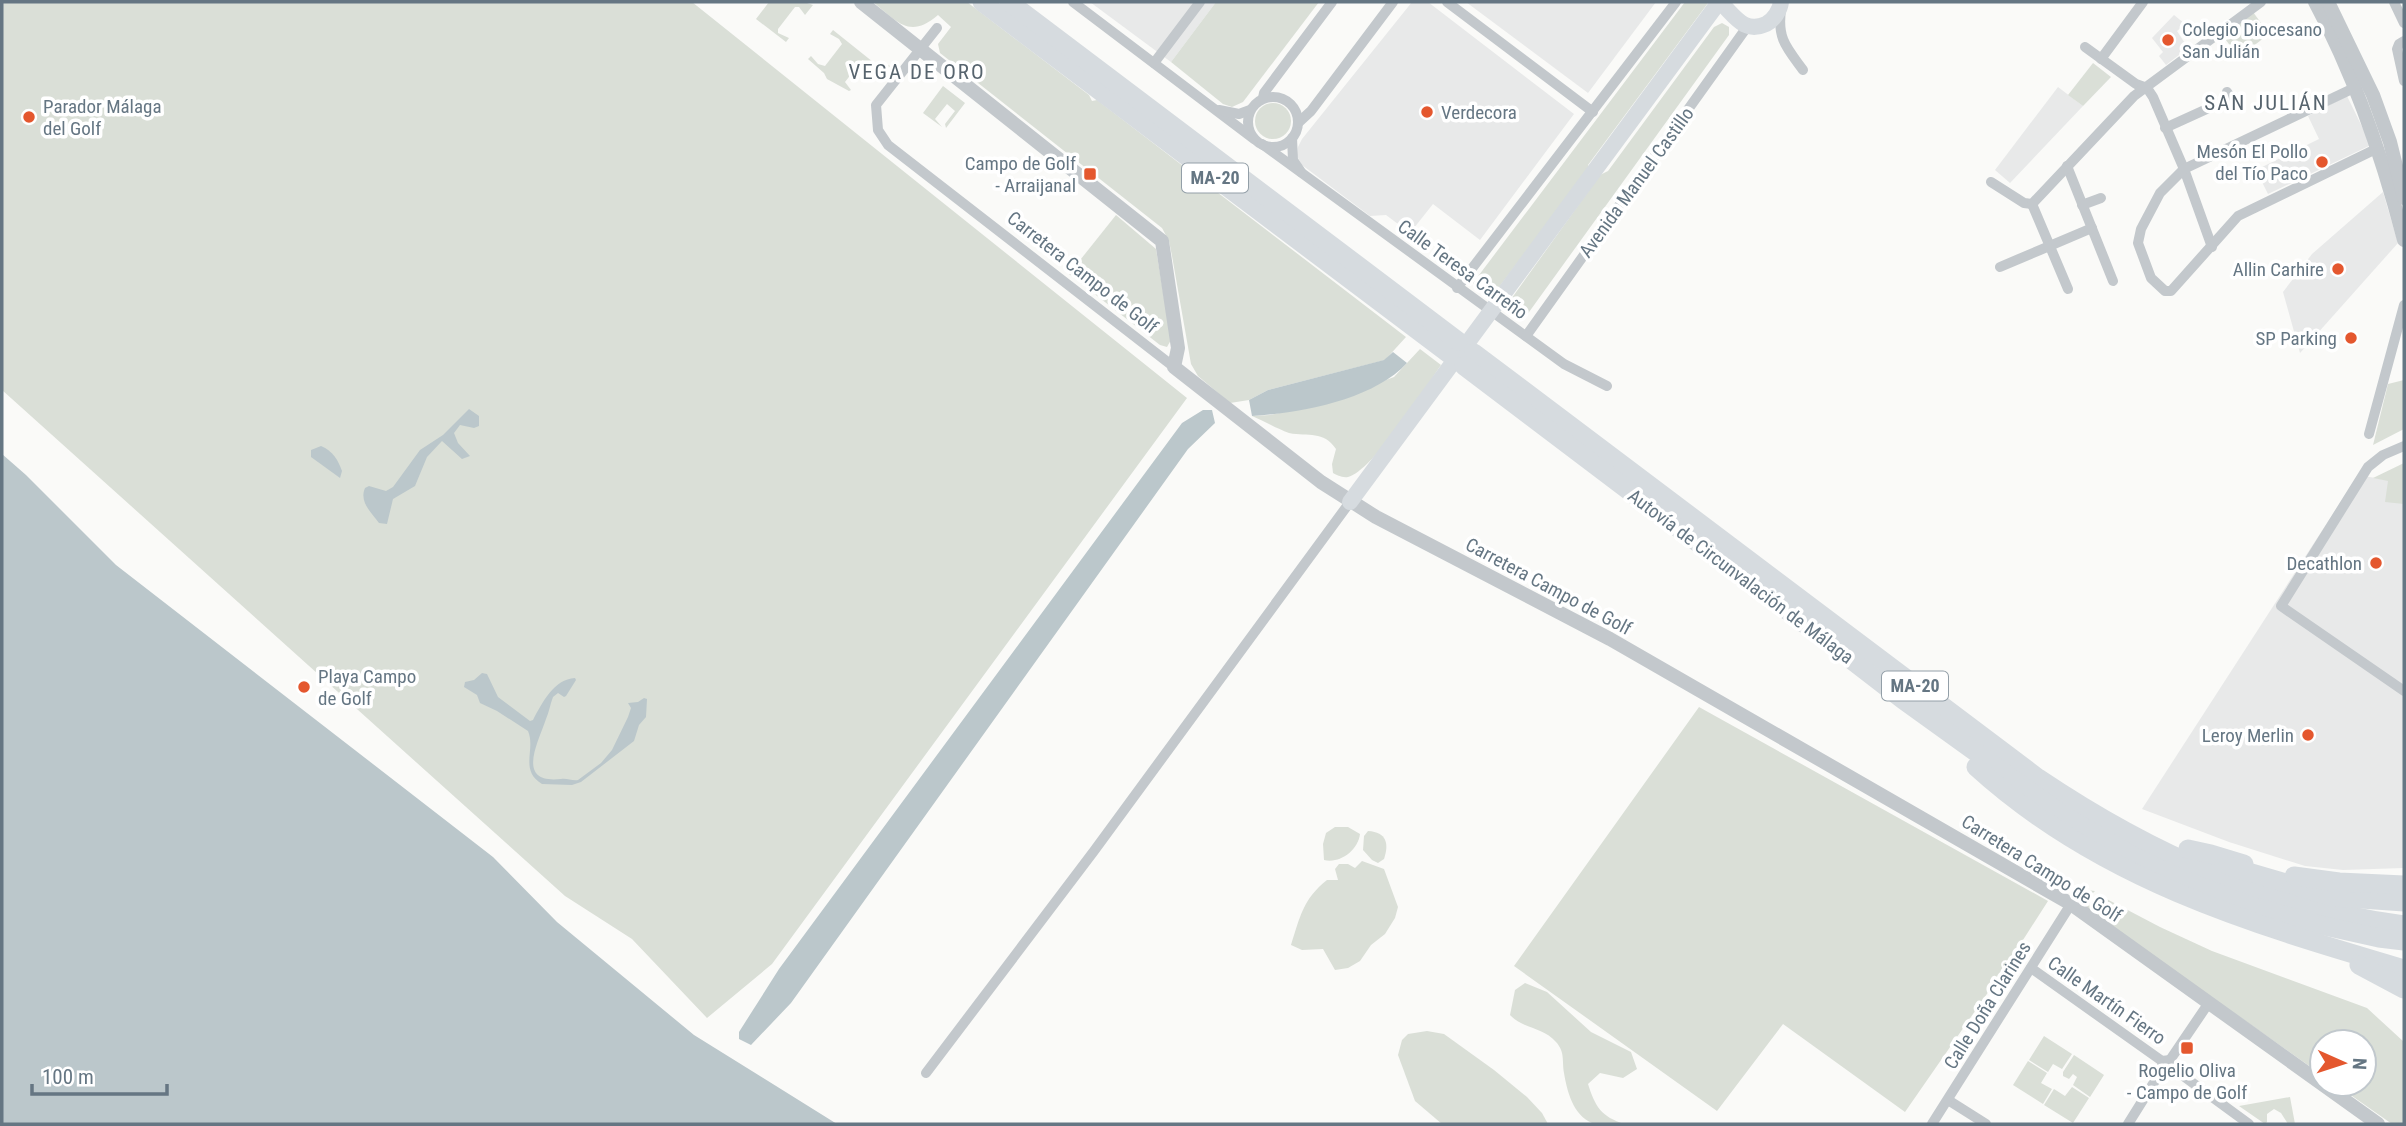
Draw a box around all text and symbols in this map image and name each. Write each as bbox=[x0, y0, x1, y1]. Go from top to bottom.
place label: Colegio Diocesano San Julián bbox=[2182, 18, 2322, 63]
marker: Colegio Diocesano San Julián bbox=[2160, 32, 2176, 48]
district label: VEGA DE ORO bbox=[848, 60, 986, 84]
district label: SAN JULIÁN bbox=[2204, 91, 2328, 115]
place label: Parador Málaga del Golf bbox=[43, 95, 162, 140]
place label: Verdecora bbox=[1441, 101, 1517, 124]
street label: Avenida Manuel Castillo bbox=[1574, 103, 1699, 262]
marker: Verdecora bbox=[1419, 104, 1435, 120]
marker: Parador Málaga del Golf bbox=[21, 109, 37, 125]
place label: Mesón El Pollo del Tío Paco bbox=[2197, 140, 2308, 185]
place label: Campo de Golf - Arraijanal bbox=[965, 152, 1076, 197]
marker: Mesón El Pollo del Tío Paco bbox=[2314, 154, 2330, 170]
road number: MA-20 bbox=[1182, 163, 1248, 192]
marker: Campo de Golf - Arraijanal bbox=[1082, 166, 1098, 182]
street label: Carretera Campo de Golf bbox=[1003, 206, 1163, 338]
street label: Calle Teresa Carreño bbox=[1393, 215, 1532, 324]
place label: Allin Carhire bbox=[2233, 258, 2324, 281]
marker: Allin Carhire bbox=[2330, 261, 2346, 277]
place label: SP Parking bbox=[2255, 327, 2337, 350]
marker: SP Parking bbox=[2343, 330, 2359, 346]
street label: Autovía de Circunvalación de Málaga bbox=[1623, 484, 1858, 669]
street label: Carretera Campo de Golf bbox=[1462, 533, 1636, 640]
place label: Decathlon bbox=[2286, 552, 2362, 575]
marker: Decathlon bbox=[2368, 555, 2384, 571]
place label: Playa Campo de Golf bbox=[318, 665, 416, 710]
road number: MA-20 bbox=[1882, 672, 1948, 700]
marker: Playa Campo de Golf bbox=[296, 679, 312, 695]
place label: Leroy Merlin bbox=[2202, 724, 2294, 747]
marker: Leroy Merlin bbox=[2300, 727, 2316, 743]
street label: Carretera Campo de Golf bbox=[1957, 810, 2126, 927]
street label: Calle Doña Clarines bbox=[1939, 937, 2036, 1073]
street label: Calle Martín Fierro bbox=[2043, 951, 2170, 1050]
north arrow bbox=[2308, 1028, 2378, 1098]
marker: Rogelio Oliva - Campo de Golf bbox=[2179, 1040, 2195, 1056]
scale bar bbox=[32, 1052, 166, 1096]
text: N bbox=[2348, 1057, 2371, 1070]
place label: Rogelio Oliva - Campo de Golf bbox=[2127, 1059, 2247, 1104]
text: 100 m bbox=[42, 1065, 94, 1089]

